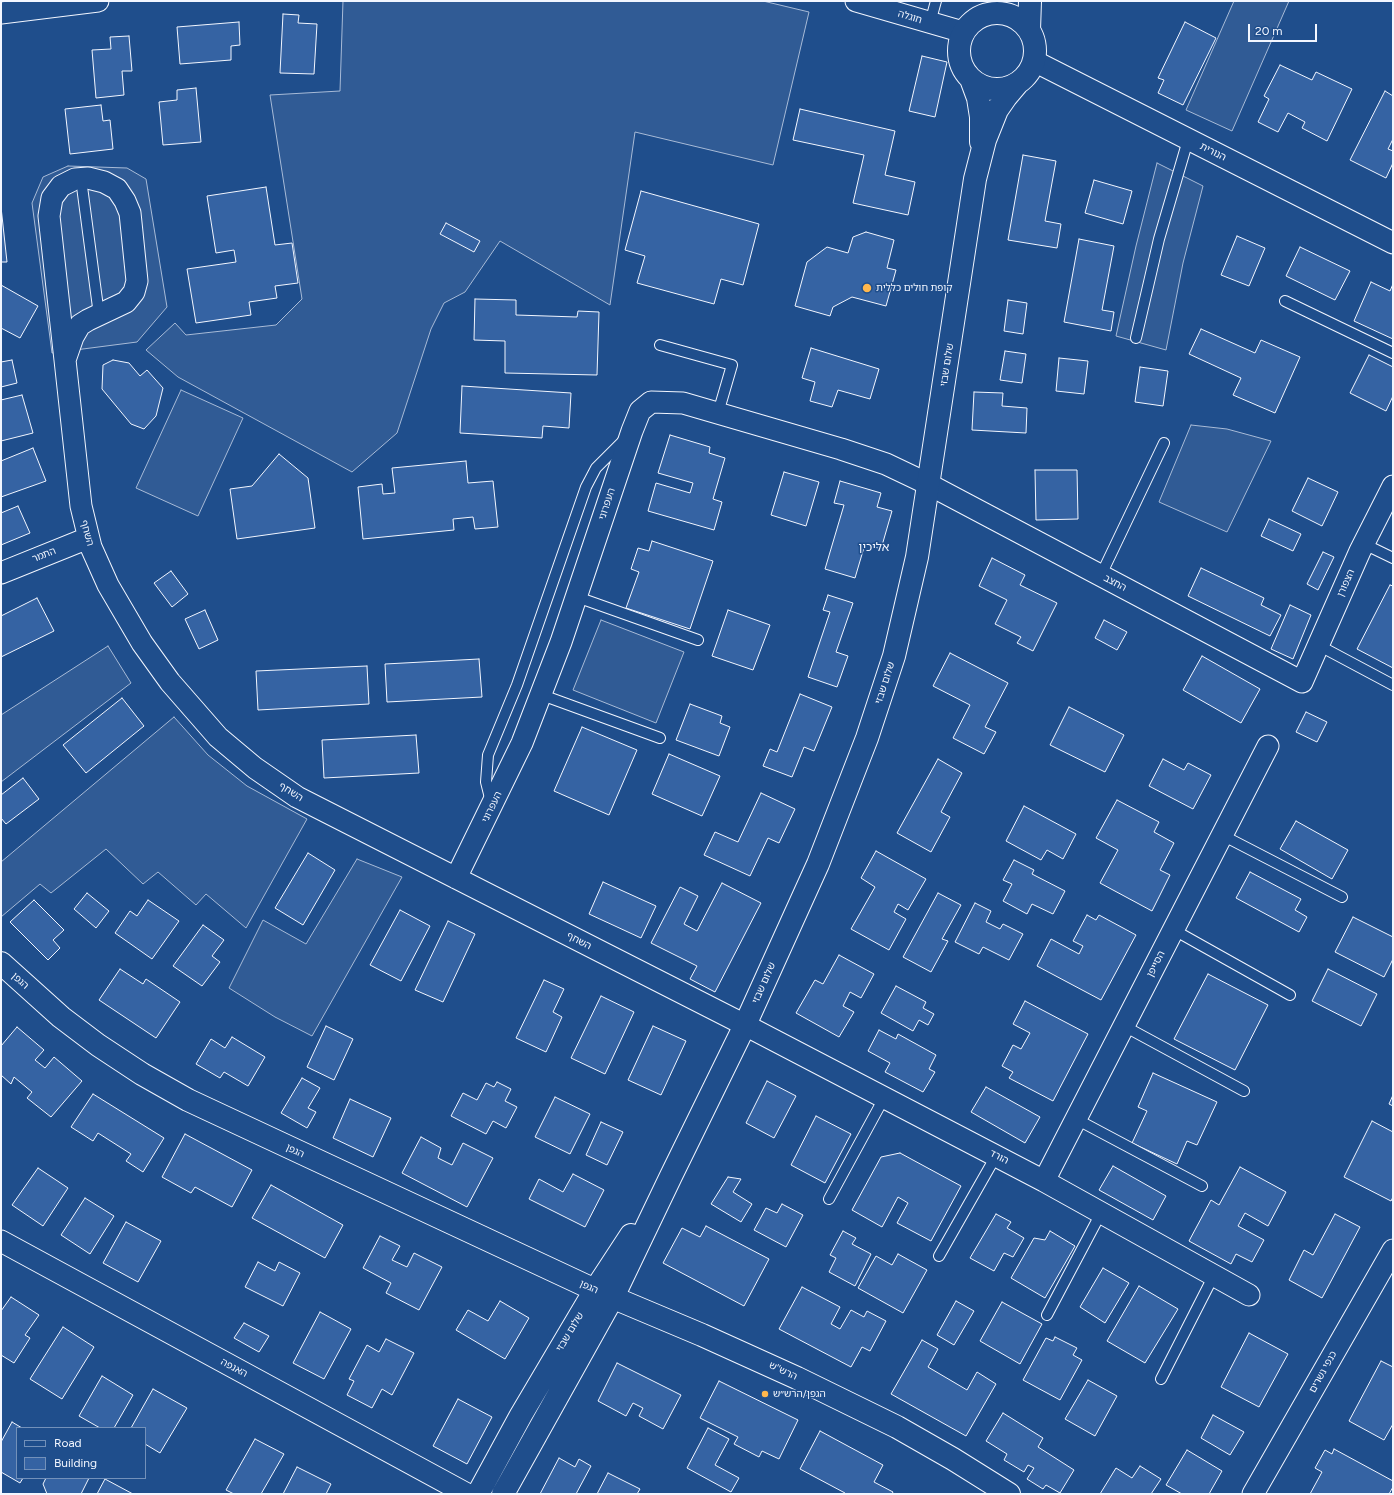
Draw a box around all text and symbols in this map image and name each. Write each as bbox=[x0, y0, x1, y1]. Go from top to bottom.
street label: חוגלה bbox=[896, 8, 924, 26]
scale bar bbox=[1250, 16, 1319, 42]
text: 20 m bbox=[1255, 24, 1283, 38]
street label: הנורית bbox=[1198, 140, 1228, 164]
marker: קופת חולים כללית bbox=[861, 282, 873, 294]
place label: קופת חולים כללית bbox=[876, 282, 952, 294]
street label: שלום שבזי bbox=[938, 342, 956, 388]
street label: העפרוני bbox=[596, 486, 618, 522]
street label: השחף bbox=[78, 519, 96, 547]
district label: אליכין bbox=[859, 540, 889, 554]
street label: התמר bbox=[30, 545, 58, 565]
street label: הצפורן bbox=[1335, 567, 1357, 599]
street label: החצב bbox=[1102, 572, 1128, 594]
street label: שלום שבזי bbox=[873, 660, 897, 706]
street label: השחף bbox=[277, 780, 305, 804]
street label: העפרוני bbox=[479, 790, 505, 824]
street label: השחף bbox=[565, 930, 593, 952]
street label: הסייפן bbox=[1144, 949, 1168, 979]
street label: שלום שבזי bbox=[750, 961, 778, 1005]
street label: הגפן bbox=[9, 970, 31, 992]
street label: הגפן bbox=[284, 1142, 306, 1160]
street label: הורד bbox=[987, 1147, 1011, 1167]
street label: הגפן bbox=[578, 1278, 600, 1296]
street label: שלום שבזי bbox=[554, 1310, 586, 1354]
street label: כנפי נשרים bbox=[1307, 1349, 1339, 1395]
street label: האנפה bbox=[219, 1356, 249, 1380]
street label: הרש''ש bbox=[767, 1359, 799, 1383]
place label: הגפן/הרש״ש bbox=[773, 1388, 826, 1400]
marker: הגפן/הרש״ש bbox=[760, 1389, 770, 1399]
legend bbox=[16, 1427, 146, 1479]
text: Road bbox=[54, 1436, 82, 1450]
text: Building bbox=[54, 1456, 97, 1470]

